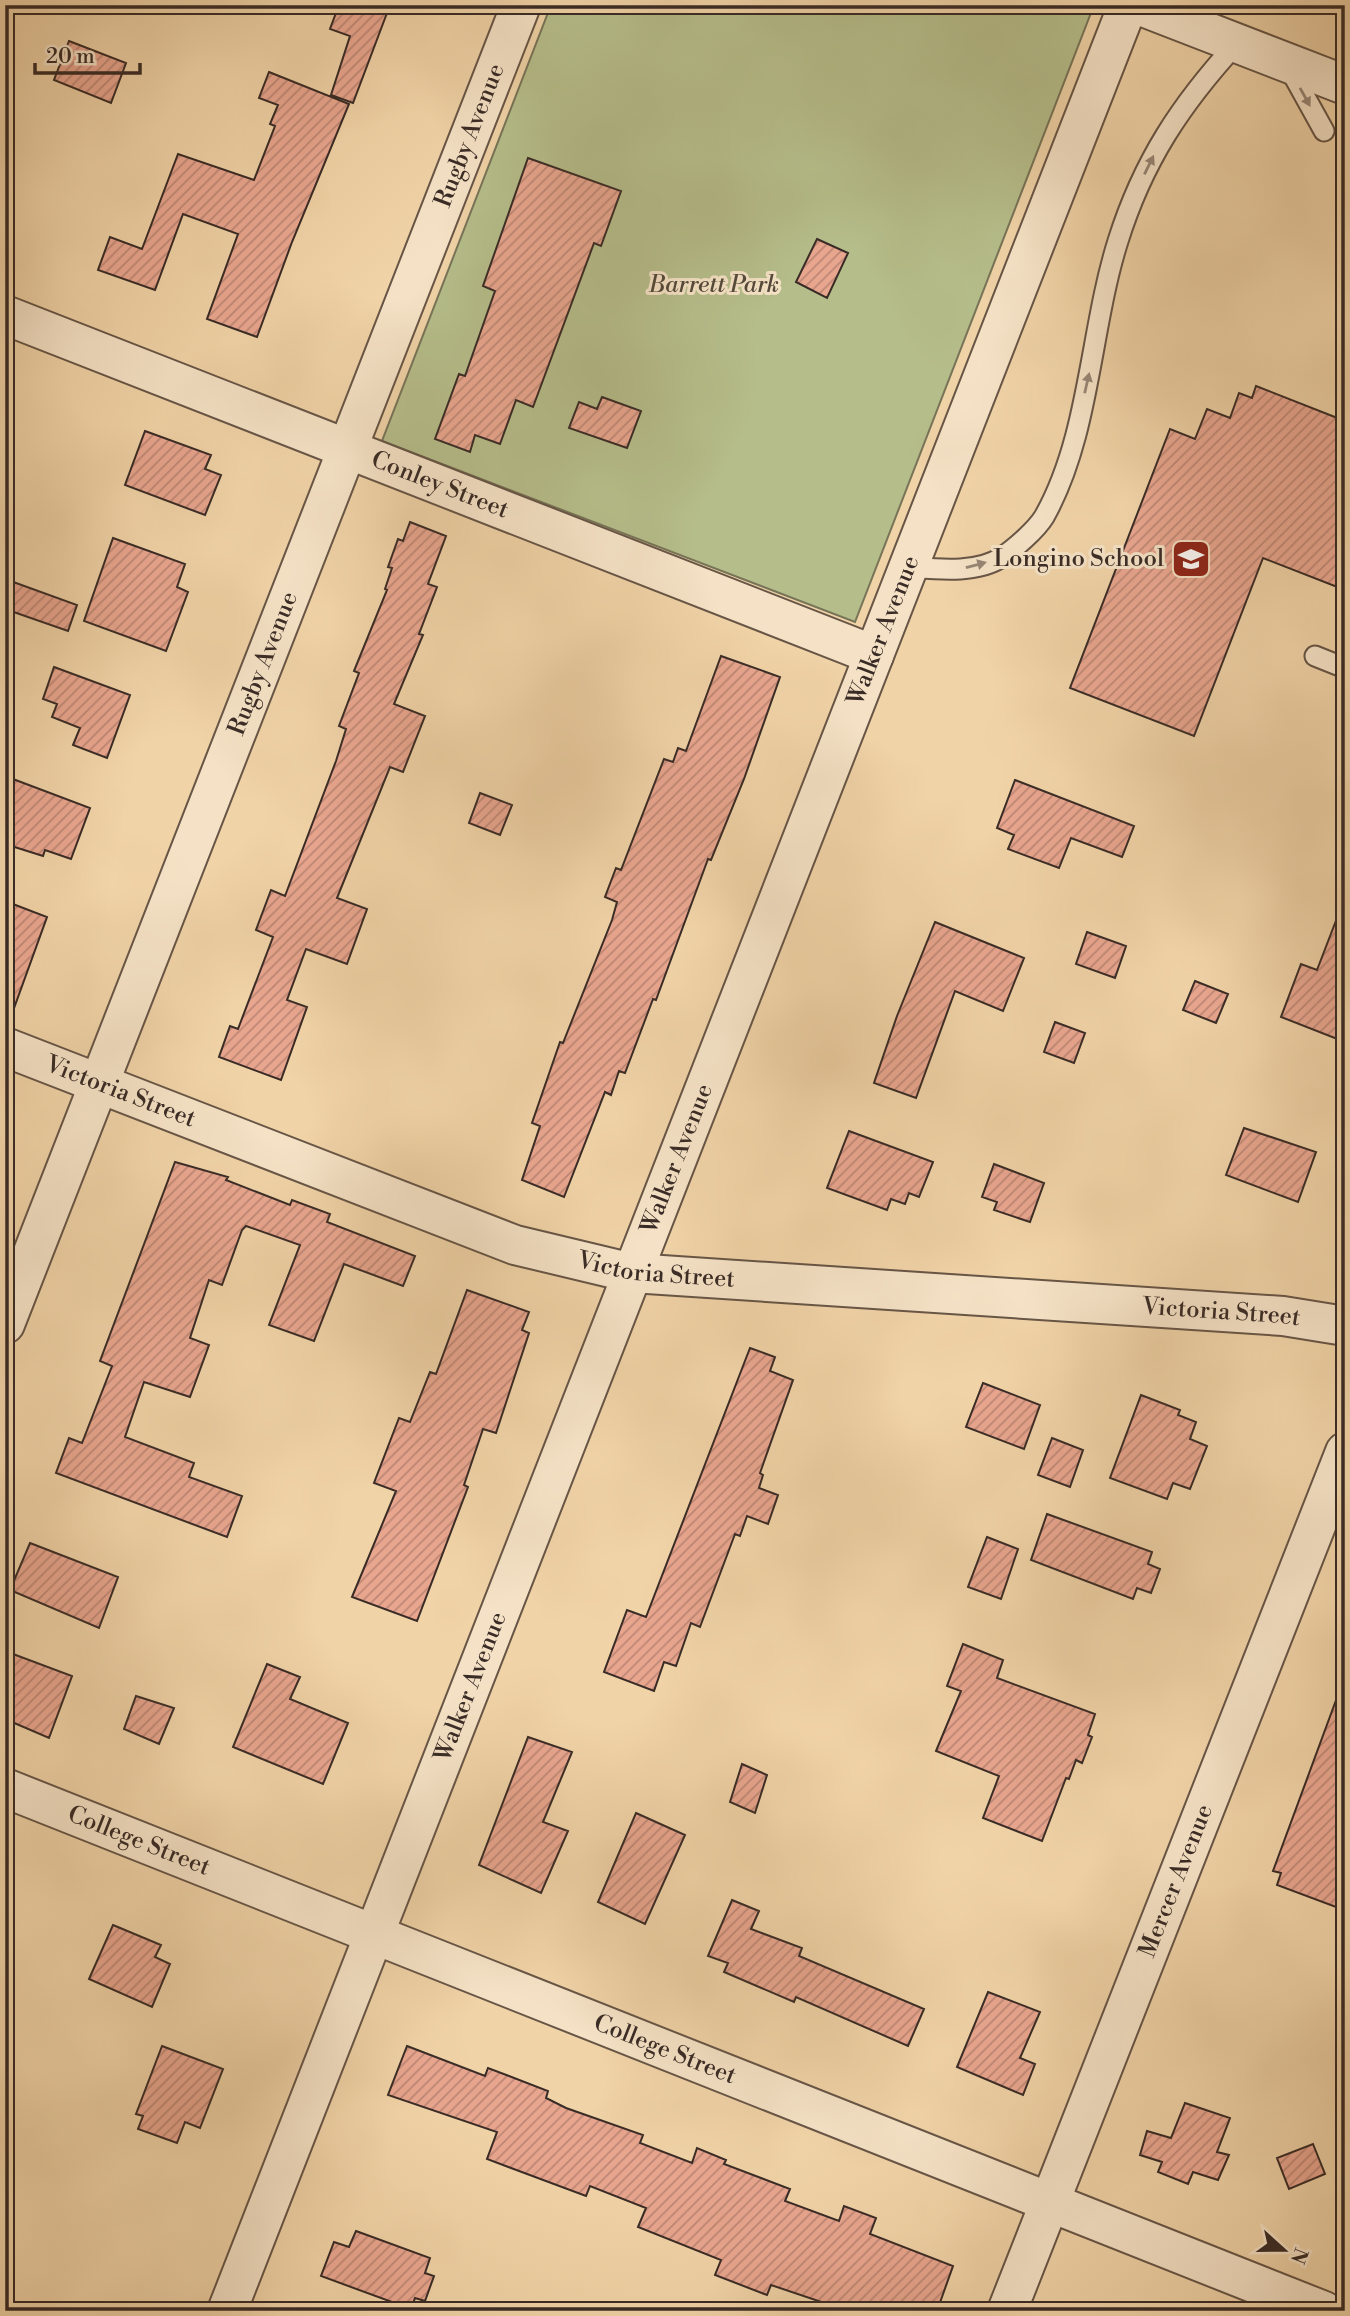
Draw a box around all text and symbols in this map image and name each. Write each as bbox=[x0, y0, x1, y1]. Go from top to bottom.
scale bar bbox=[35, 32, 140, 76]
text: 20 m bbox=[46, 44, 95, 70]
street label: Rugby Avenue bbox=[428, 60, 512, 212]
one-way arrow bbox=[1299, 87, 1311, 107]
one-way arrow bbox=[1144, 155, 1155, 175]
park label: Barrett Park bbox=[648, 270, 779, 300]
one-way arrow bbox=[1082, 372, 1093, 394]
street label: Conley Street bbox=[367, 445, 513, 526]
school or university icon: Longino School bbox=[1170, 538, 1212, 580]
place label: Longino School bbox=[993, 544, 1164, 574]
street label: Walker Avenue bbox=[840, 551, 926, 711]
one-way arrow bbox=[966, 560, 987, 570]
street label: Rugby Avenue bbox=[222, 588, 305, 740]
street label: Victoria Street bbox=[40, 1049, 200, 1135]
street label: Walker Avenue bbox=[634, 1080, 720, 1239]
street label: Victoria Street bbox=[573, 1245, 736, 1295]
street label: Victoria Street bbox=[1140, 1292, 1303, 1334]
street label: Walker Avenue bbox=[428, 1608, 514, 1767]
street label: College Street bbox=[63, 1799, 215, 1883]
street label: Mercer Avenue bbox=[1133, 1800, 1220, 1962]
street label: College Street bbox=[589, 2008, 741, 2092]
north arrow bbox=[1248, 2214, 1318, 2284]
text: N bbox=[1285, 2244, 1313, 2267]

